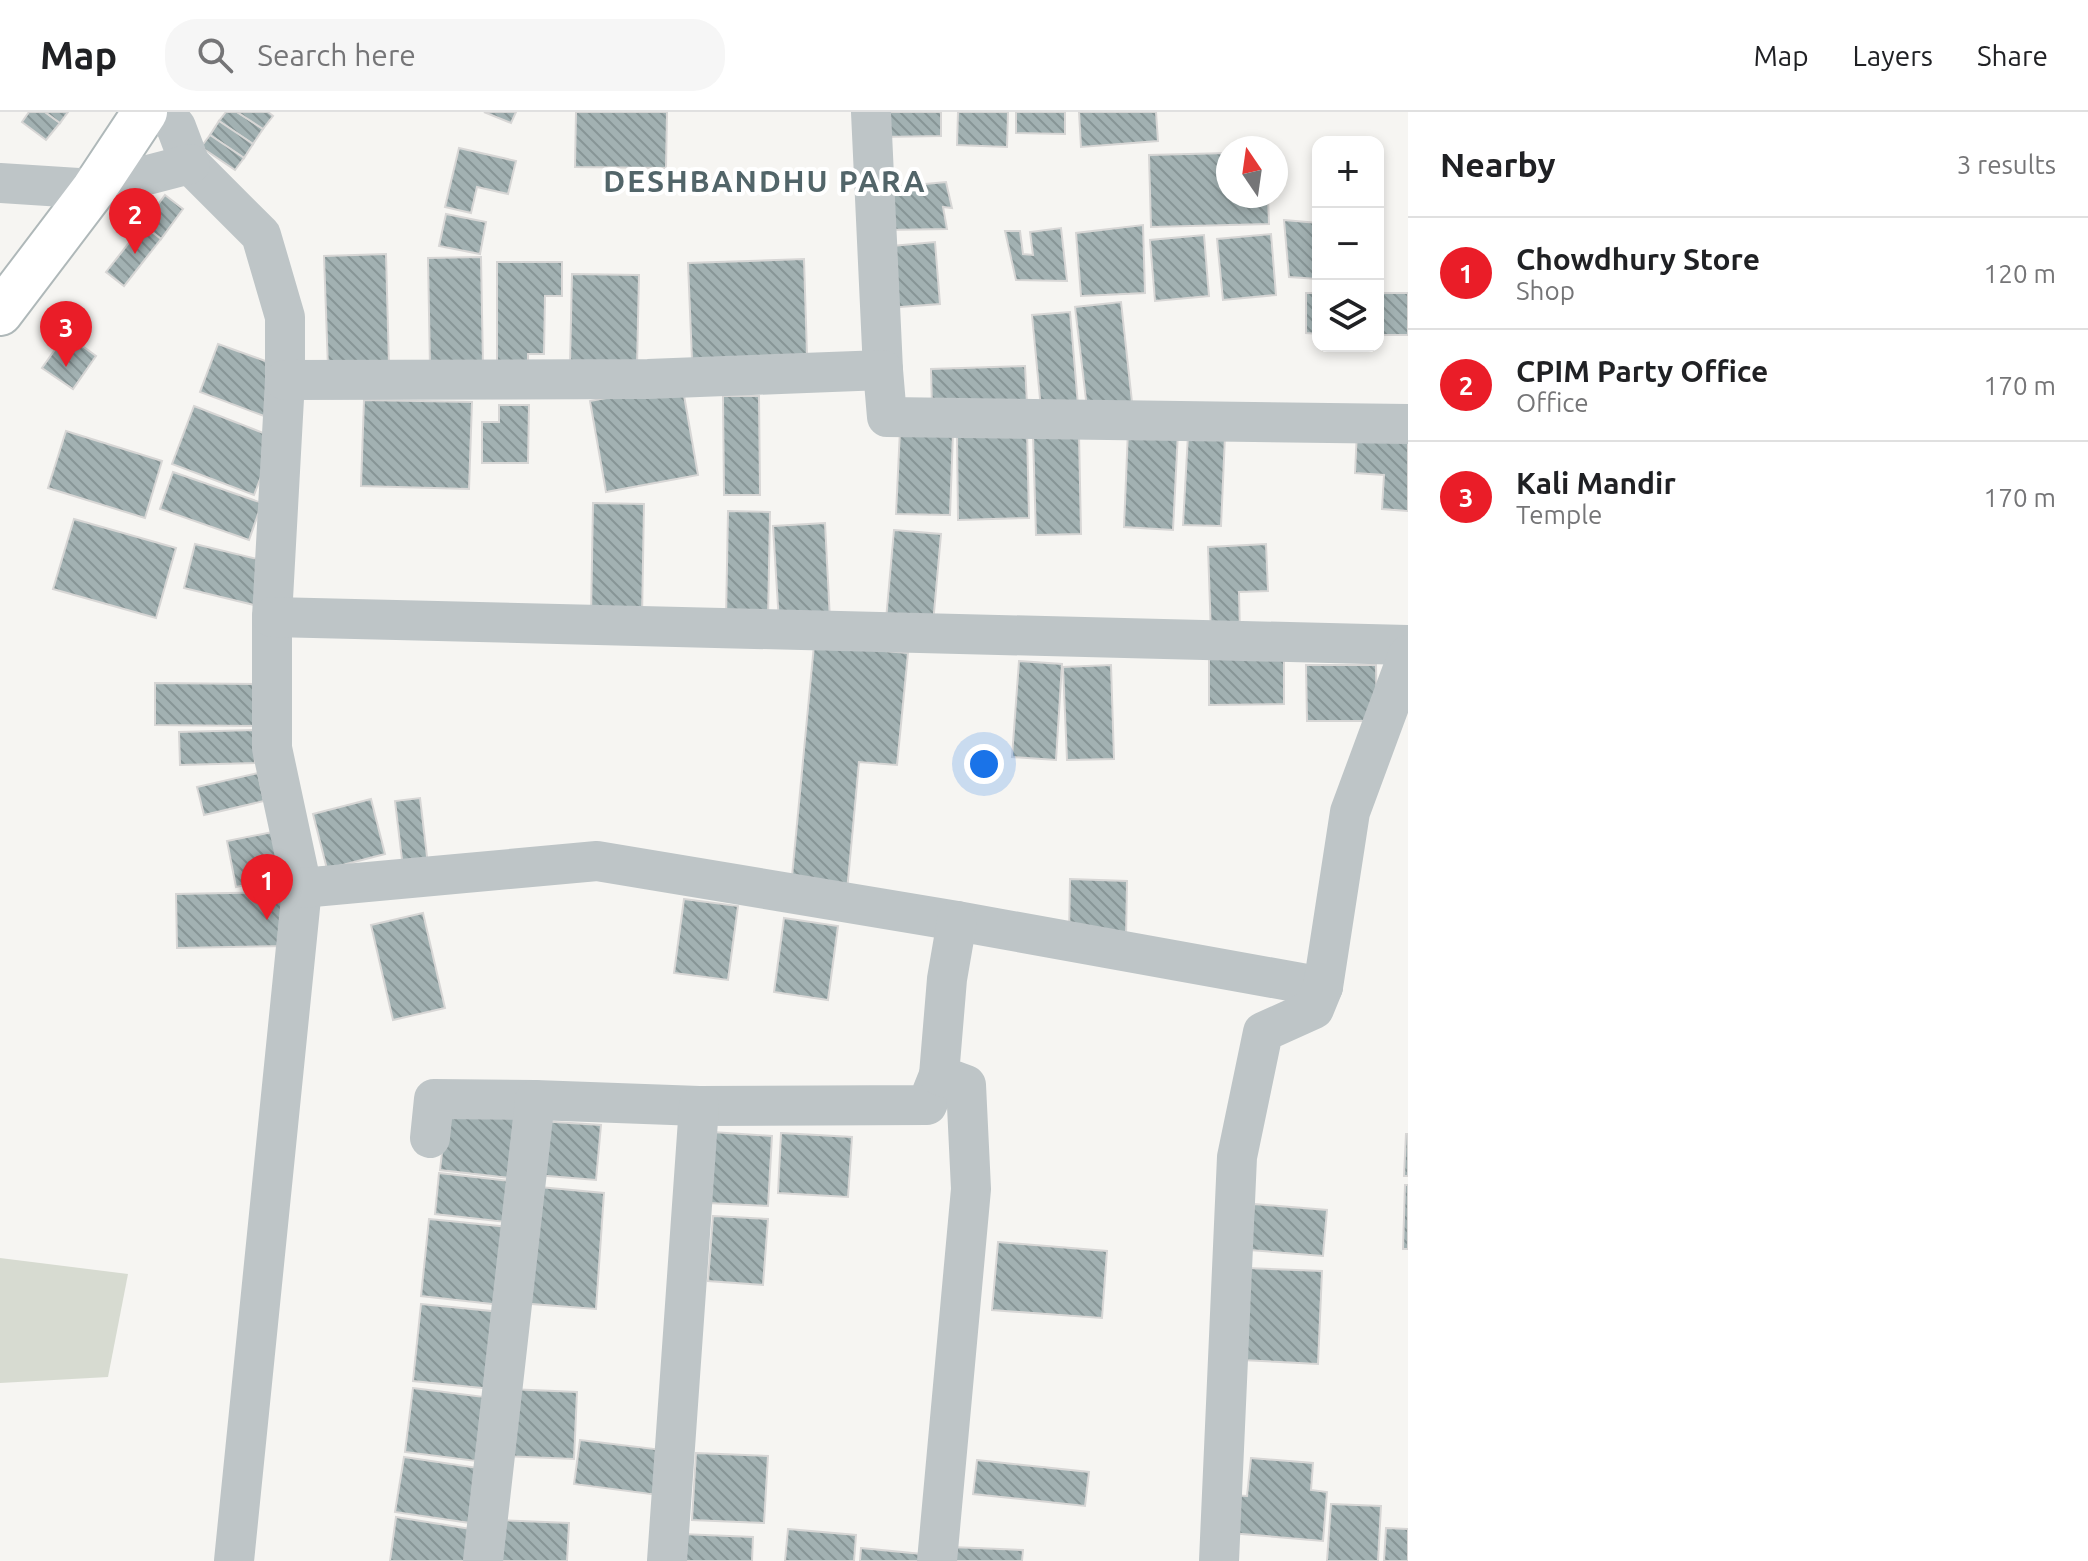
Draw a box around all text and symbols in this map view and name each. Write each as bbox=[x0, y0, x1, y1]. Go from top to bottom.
search box bbox=[165, 19, 725, 91]
icon: search bbox=[193, 33, 237, 77]
text: Map bbox=[40, 34, 117, 76]
text: Search here bbox=[257, 38, 416, 72]
text: Map bbox=[1753, 40, 1809, 71]
text: Layers bbox=[1853, 40, 1933, 71]
text: Share bbox=[1977, 40, 2048, 71]
north arrow bbox=[1216, 136, 1288, 208]
map controls bbox=[1312, 136, 1384, 352]
button: + bbox=[1312, 136, 1384, 208]
text: Nearby bbox=[1440, 145, 1555, 183]
text: 3 results bbox=[1957, 150, 2056, 179]
district label: DESHBANDHU PARA bbox=[603, 164, 927, 198]
pin: 2 bbox=[109, 188, 161, 254]
button: − bbox=[1312, 208, 1384, 280]
text: Chowdhury Store bbox=[1516, 242, 1760, 276]
text: 1 bbox=[1459, 259, 1473, 288]
text: 120 m bbox=[1984, 259, 2056, 288]
text: Shop bbox=[1516, 276, 1575, 305]
button: layers bbox=[1312, 280, 1384, 352]
pin: 3 bbox=[40, 301, 92, 367]
text: CPIM Party Office bbox=[1516, 354, 1768, 388]
text: 2 bbox=[1459, 371, 1473, 400]
text: 170 m bbox=[1984, 371, 2056, 400]
text: Office bbox=[1516, 388, 1589, 417]
text: Kali Mandir bbox=[1516, 466, 1676, 500]
text: 3 bbox=[1459, 483, 1473, 512]
text: 170 m bbox=[1984, 483, 2056, 512]
text: Temple bbox=[1516, 500, 1602, 529]
your location bbox=[964, 744, 1004, 784]
pin: 1 bbox=[241, 854, 293, 920]

